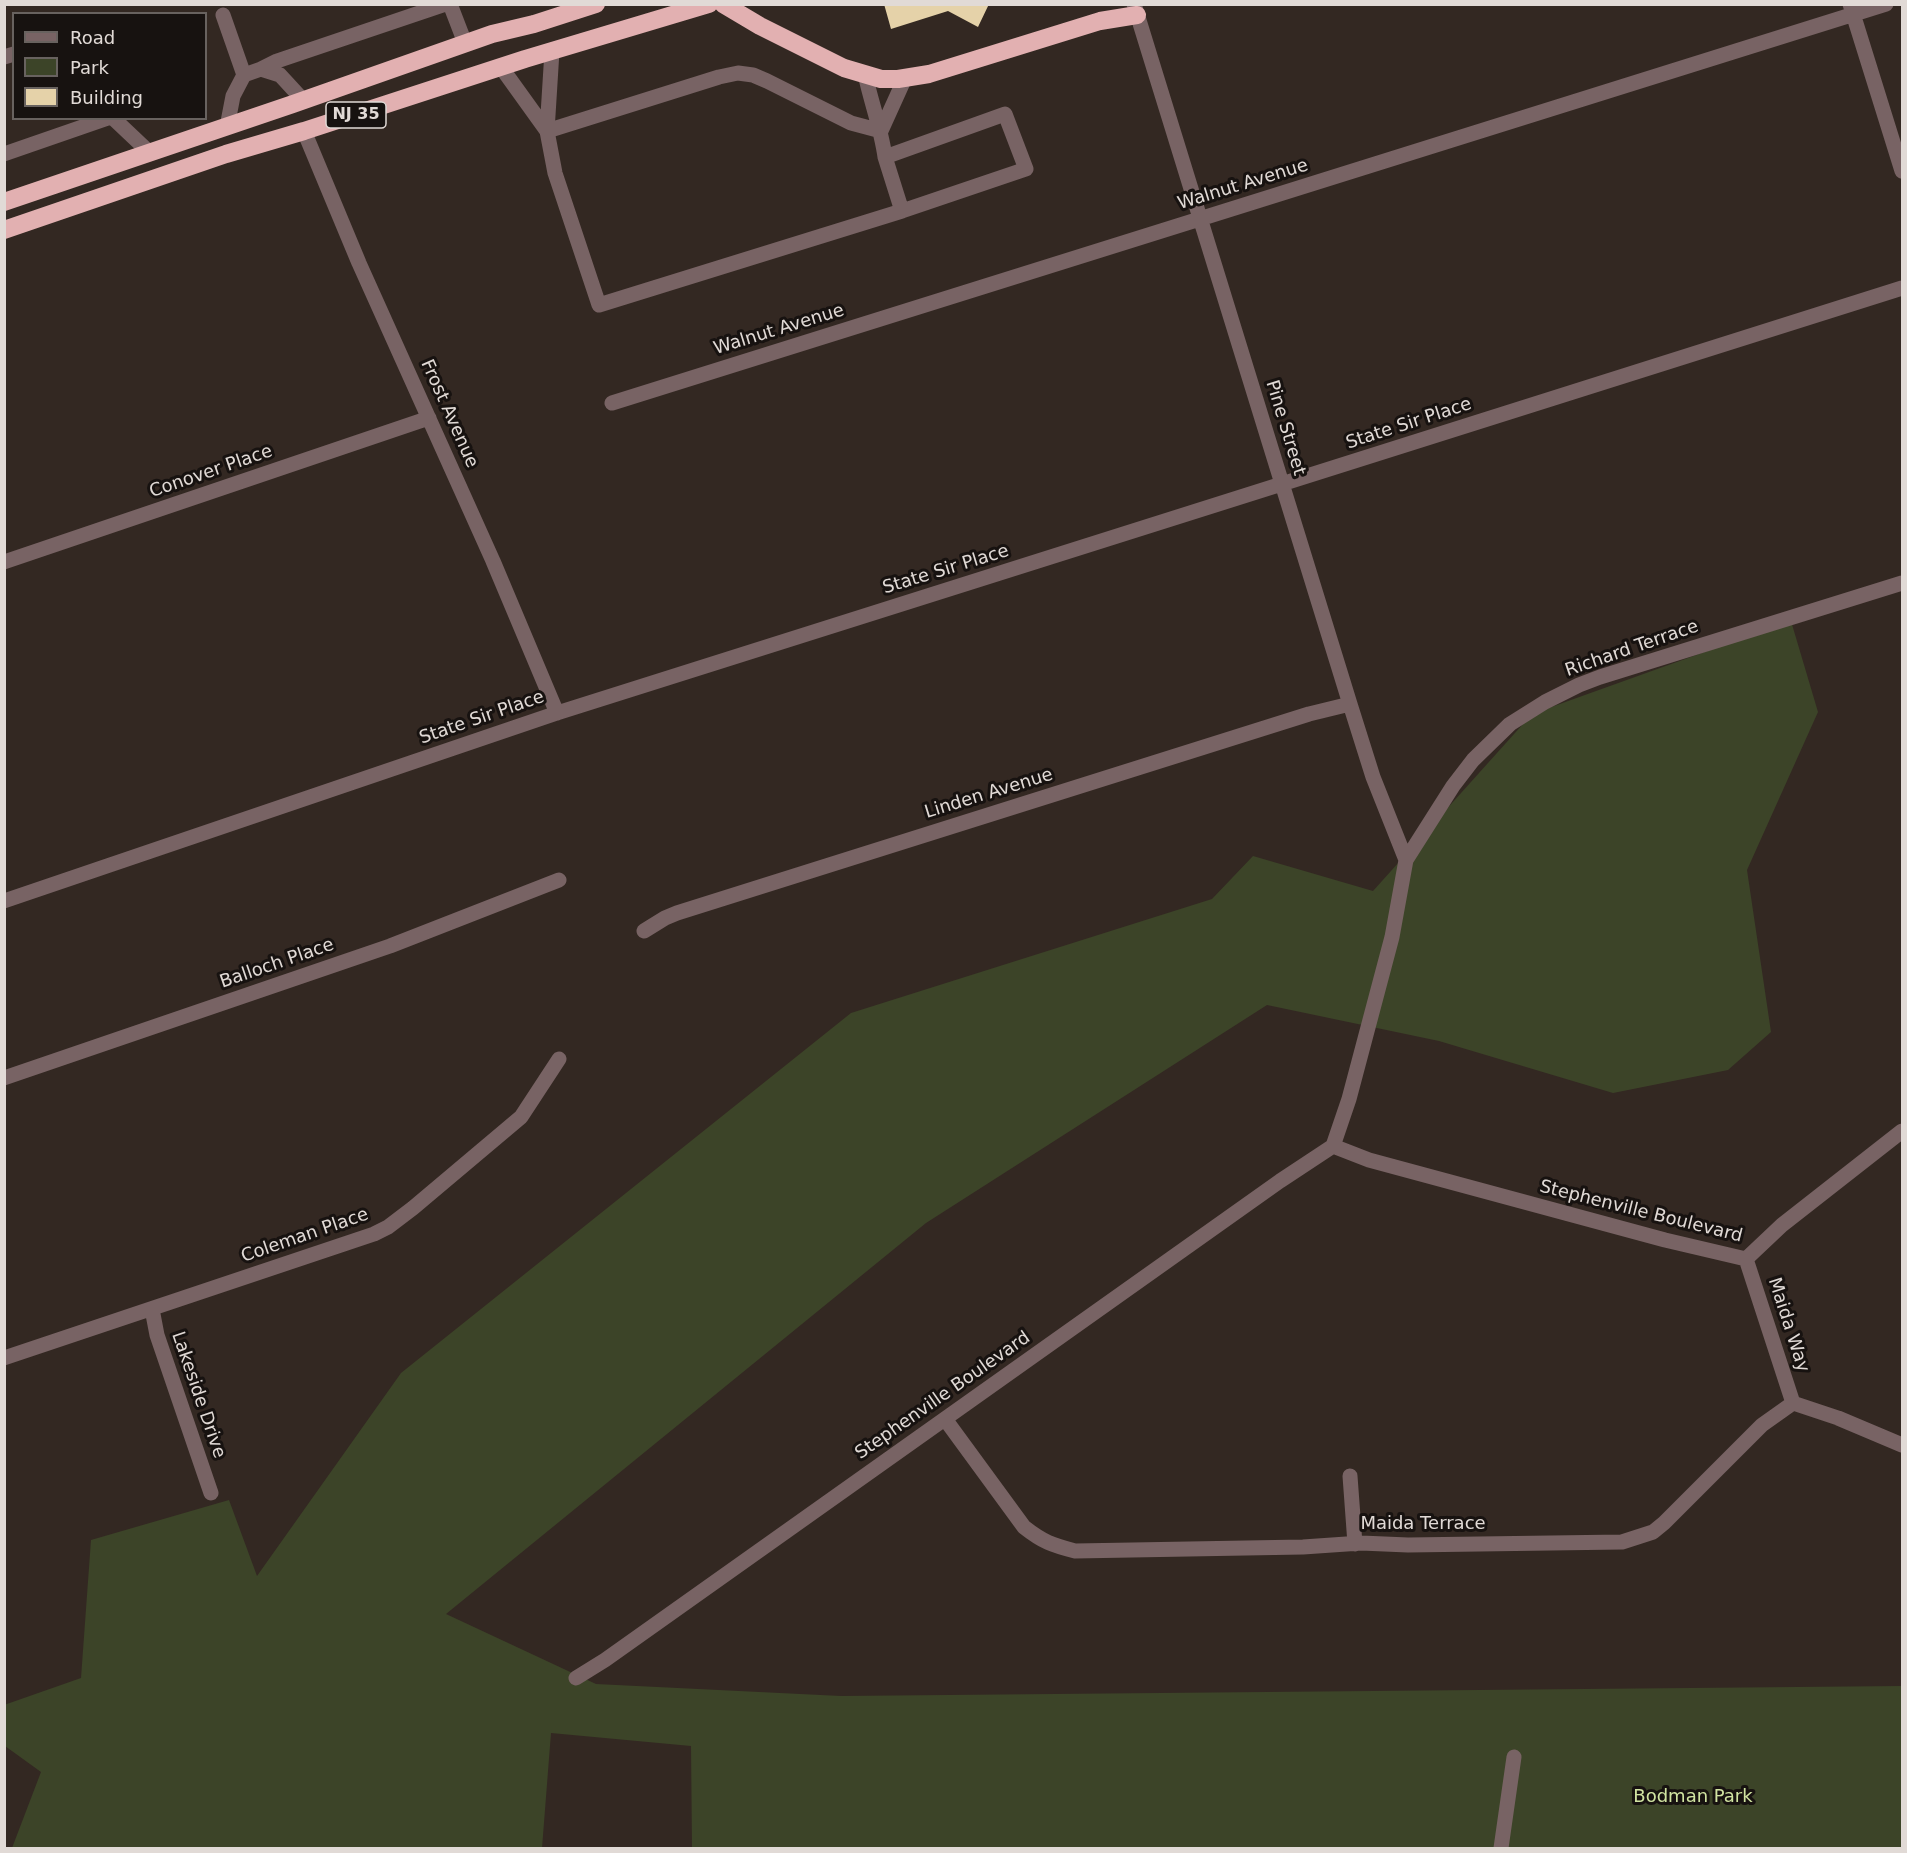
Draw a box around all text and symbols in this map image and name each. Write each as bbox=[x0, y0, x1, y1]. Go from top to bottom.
legend bbox=[12, 12, 207, 120]
text: Road bbox=[70, 27, 115, 48]
text: Park bbox=[70, 57, 109, 78]
text: Building bbox=[70, 87, 143, 108]
road number: NJ 35 bbox=[326, 102, 386, 128]
street label: Walnut Avenue bbox=[1175, 155, 1311, 215]
street label: Walnut Avenue bbox=[711, 300, 847, 360]
street label: Frost Avenue bbox=[416, 357, 482, 471]
street label: Pine Street bbox=[1260, 378, 1310, 478]
street label: State Sir Place bbox=[1343, 394, 1475, 454]
street label: Conover Place bbox=[147, 441, 275, 503]
street label: State Sir Place bbox=[880, 541, 1012, 599]
street label: Richard Terrace bbox=[1563, 616, 1701, 682]
street label: State Sir Place bbox=[417, 687, 547, 749]
street label: Linden Avenue bbox=[922, 764, 1056, 824]
street label: Balloch Place bbox=[217, 934, 337, 994]
street label: Stephenville Boulevard bbox=[1537, 1176, 1745, 1248]
street label: Coleman Place bbox=[239, 1204, 371, 1268]
street label: Maida Way bbox=[1763, 1275, 1813, 1375]
street label: Stephenville Boulevard bbox=[851, 1327, 1035, 1465]
street label: Lakeside Drive bbox=[166, 1329, 230, 1461]
street label: Maida Terrace bbox=[1360, 1513, 1486, 1535]
park label: Bodman Park bbox=[1633, 1786, 1753, 1808]

